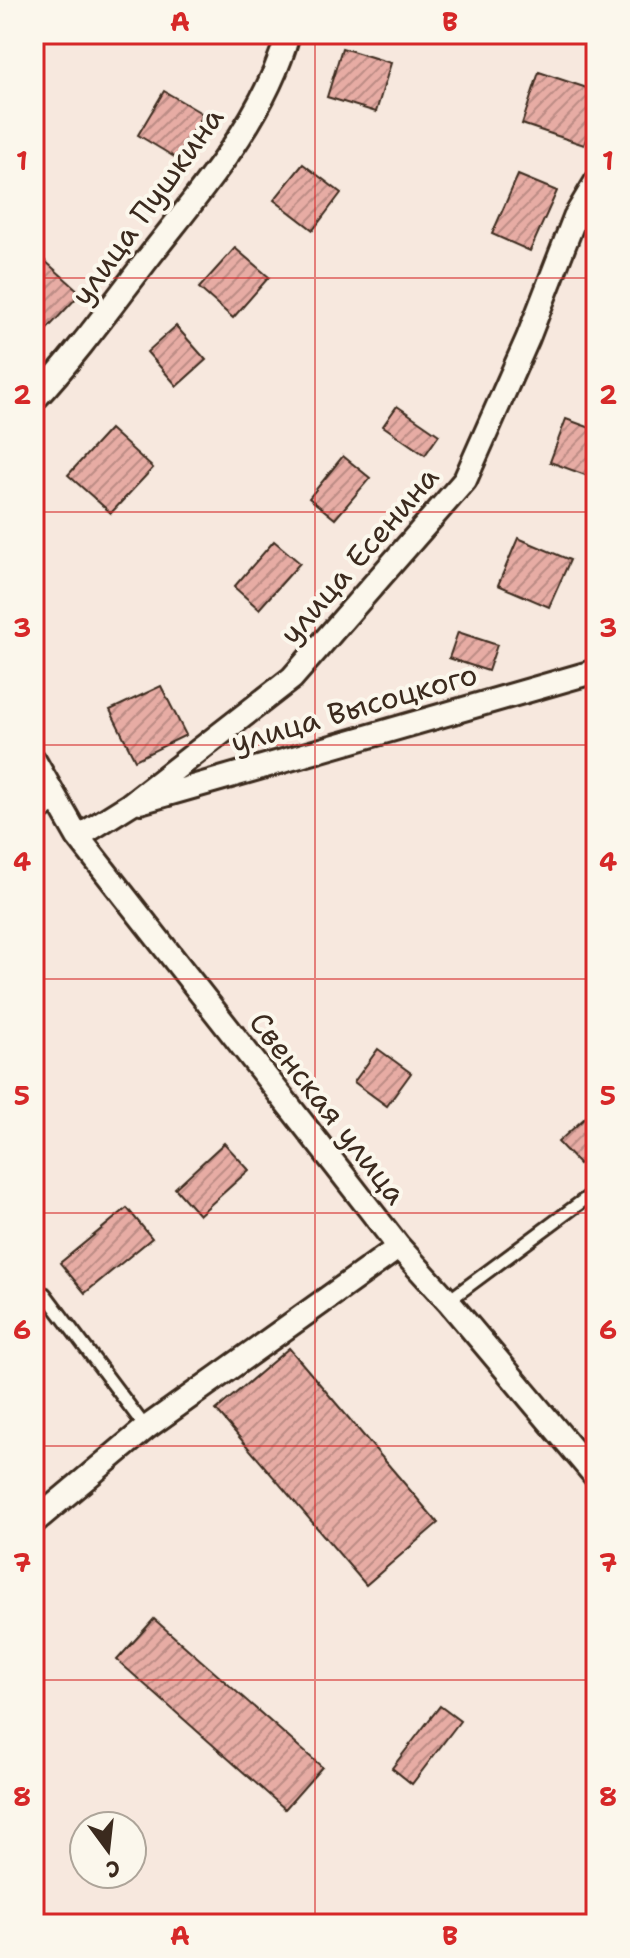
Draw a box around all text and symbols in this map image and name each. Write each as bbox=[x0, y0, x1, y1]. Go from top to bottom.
text: A bbox=[170, 4, 190, 39]
text: B bbox=[442, 4, 458, 39]
street label: улица Пушкина bbox=[61, 98, 233, 313]
text: 1 bbox=[16, 143, 28, 178]
text: 1 bbox=[602, 143, 614, 178]
text: 2 bbox=[13, 377, 31, 412]
text: 2 bbox=[599, 377, 617, 412]
street label: улица Есенина bbox=[270, 457, 448, 653]
text: 3 bbox=[13, 610, 31, 645]
text: 3 bbox=[599, 610, 617, 645]
street label: улица Высоцкого bbox=[226, 653, 482, 763]
text: 4 bbox=[13, 844, 31, 879]
text: 4 bbox=[599, 844, 617, 879]
street label: Свенская улица bbox=[240, 1003, 416, 1213]
text: 5 bbox=[14, 1078, 30, 1113]
text: 5 bbox=[600, 1078, 616, 1113]
text: 6 bbox=[13, 1312, 31, 1347]
text: 6 bbox=[599, 1312, 617, 1347]
text: 7 bbox=[13, 1545, 31, 1580]
text: 7 bbox=[599, 1545, 617, 1580]
text: 8 bbox=[13, 1779, 31, 1814]
text: 8 bbox=[599, 1779, 617, 1814]
north arrow bbox=[68, 1810, 148, 1890]
text: С bbox=[103, 1853, 123, 1885]
text: A bbox=[170, 1918, 190, 1953]
text: B bbox=[442, 1918, 458, 1953]

